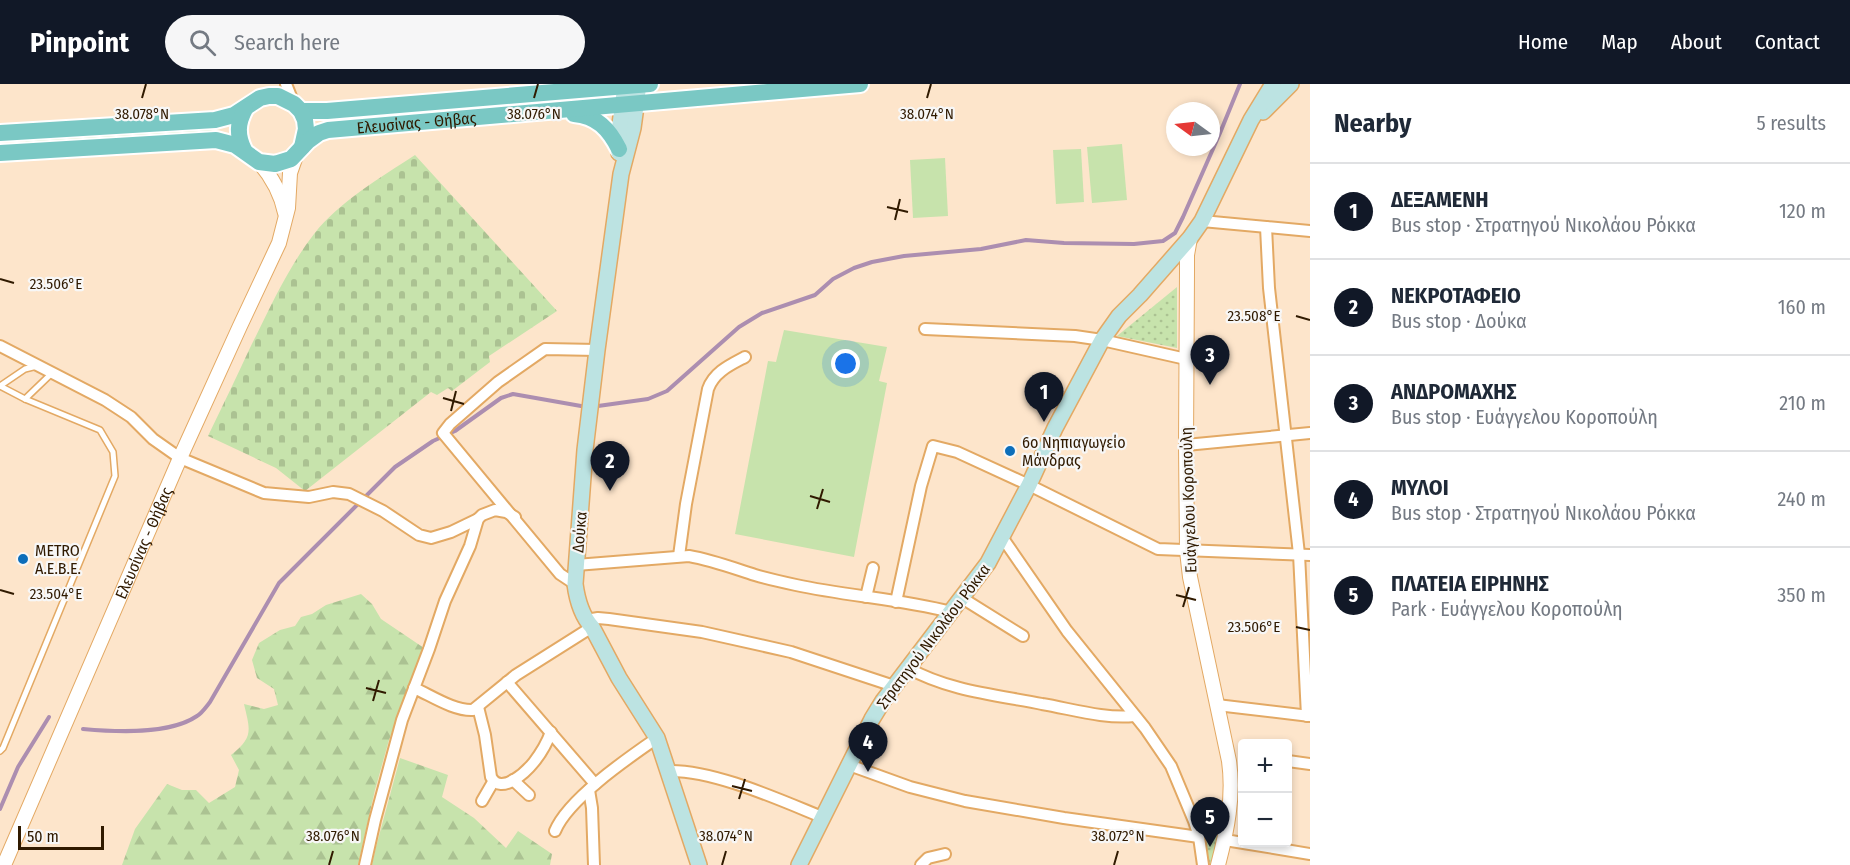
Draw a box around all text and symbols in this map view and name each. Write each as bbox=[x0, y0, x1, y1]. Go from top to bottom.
search box bbox=[165, 15, 585, 69]
text: Pinpoint bbox=[30, 26, 129, 59]
icon: search bbox=[186, 26, 219, 59]
text: Search here bbox=[234, 29, 340, 56]
text: Home bbox=[1518, 29, 1568, 55]
text: Map bbox=[1601, 29, 1638, 55]
text: About bbox=[1671, 29, 1722, 55]
text: Contact bbox=[1755, 29, 1820, 55]
north arrow bbox=[1166, 102, 1220, 156]
text: 38.078°N bbox=[115, 105, 169, 123]
text: 38.076°N bbox=[507, 105, 561, 123]
text: 38.074°N bbox=[900, 105, 954, 123]
street label: Ελευσίνας - Θήβας bbox=[356, 108, 477, 137]
text: Nearby bbox=[1334, 108, 1411, 139]
text: 5 results bbox=[1756, 111, 1826, 135]
text: ΔΕΞΑΜΕΝΗ bbox=[1391, 186, 1489, 213]
text: 1 bbox=[1349, 199, 1358, 223]
text: 120 m bbox=[1779, 199, 1826, 223]
text: Bus stop · Στρατηγού Νικολάου Ρόκκα bbox=[1391, 213, 1696, 237]
text: 23.506°E bbox=[30, 275, 82, 293]
text: ΝΕΚΡΟΤΑΦΕΙΟ bbox=[1391, 282, 1521, 309]
text: 2 bbox=[1349, 295, 1358, 319]
text: 160 m bbox=[1778, 295, 1826, 319]
text: 23.508°E bbox=[1228, 307, 1280, 325]
text: Bus stop · Δούκα bbox=[1391, 309, 1527, 333]
pin: 3 bbox=[1190, 336, 1230, 385]
your location bbox=[831, 349, 860, 378]
pin: 1 bbox=[1024, 372, 1064, 422]
text: ΑΝΔΡΟΜΑΧΗΣ bbox=[1391, 378, 1517, 405]
text: 3 bbox=[1349, 391, 1358, 415]
text: 210 m bbox=[1779, 391, 1826, 415]
text: Bus stop · Ευάγγελου Κοροπούλη bbox=[1391, 405, 1658, 429]
street label: Ευάγγελου Κοροπούλη bbox=[1176, 427, 1201, 573]
place label: 6ο Νηπιαγωγείο Μάνδρας bbox=[1022, 433, 1126, 470]
pin: 2 bbox=[590, 442, 630, 491]
marker: 6ο Νηπιαγωγείο Μάνδρας bbox=[1003, 444, 1017, 458]
text: ΜΥΛΟΙ bbox=[1391, 474, 1449, 501]
street label: Ελευσίνας - Θήβας bbox=[111, 484, 176, 602]
text: 4 bbox=[1348, 487, 1359, 511]
text: 240 m bbox=[1777, 487, 1826, 511]
text: Bus stop · Στρατηγού Νικολάου Ρόκκα bbox=[1391, 501, 1696, 525]
street label: Δούκα bbox=[568, 511, 591, 553]
place label: METRO Α.Ε.Β.Ε. bbox=[35, 541, 81, 578]
marker: METRO Α.Ε.Β.Ε. bbox=[16, 552, 30, 566]
street label: Στρατηγού Νικολάου Ρόκκα bbox=[873, 560, 994, 713]
text: ΠΛΑΤΕΙΑ ΕΙΡΗΝΗΣ bbox=[1391, 570, 1549, 597]
text: 5 bbox=[1349, 583, 1358, 607]
text: 350 m bbox=[1777, 583, 1826, 607]
text: 23.504°E bbox=[30, 585, 82, 603]
text: Park · Ευάγγελου Κοροπούλη bbox=[1391, 597, 1623, 621]
text: 23.506°E bbox=[1228, 618, 1280, 636]
pin: 4 bbox=[848, 722, 888, 772]
map controls bbox=[1238, 739, 1292, 847]
button: + bbox=[1238, 739, 1292, 793]
button: − bbox=[1238, 793, 1292, 847]
pin: 5 bbox=[1190, 798, 1230, 847]
scale bar bbox=[18, 823, 104, 850]
text: 50 m bbox=[27, 827, 59, 846]
text: 38.076°N bbox=[306, 827, 360, 845]
text: 38.074°N bbox=[699, 827, 753, 845]
text: 38.072°N bbox=[1091, 827, 1145, 845]

